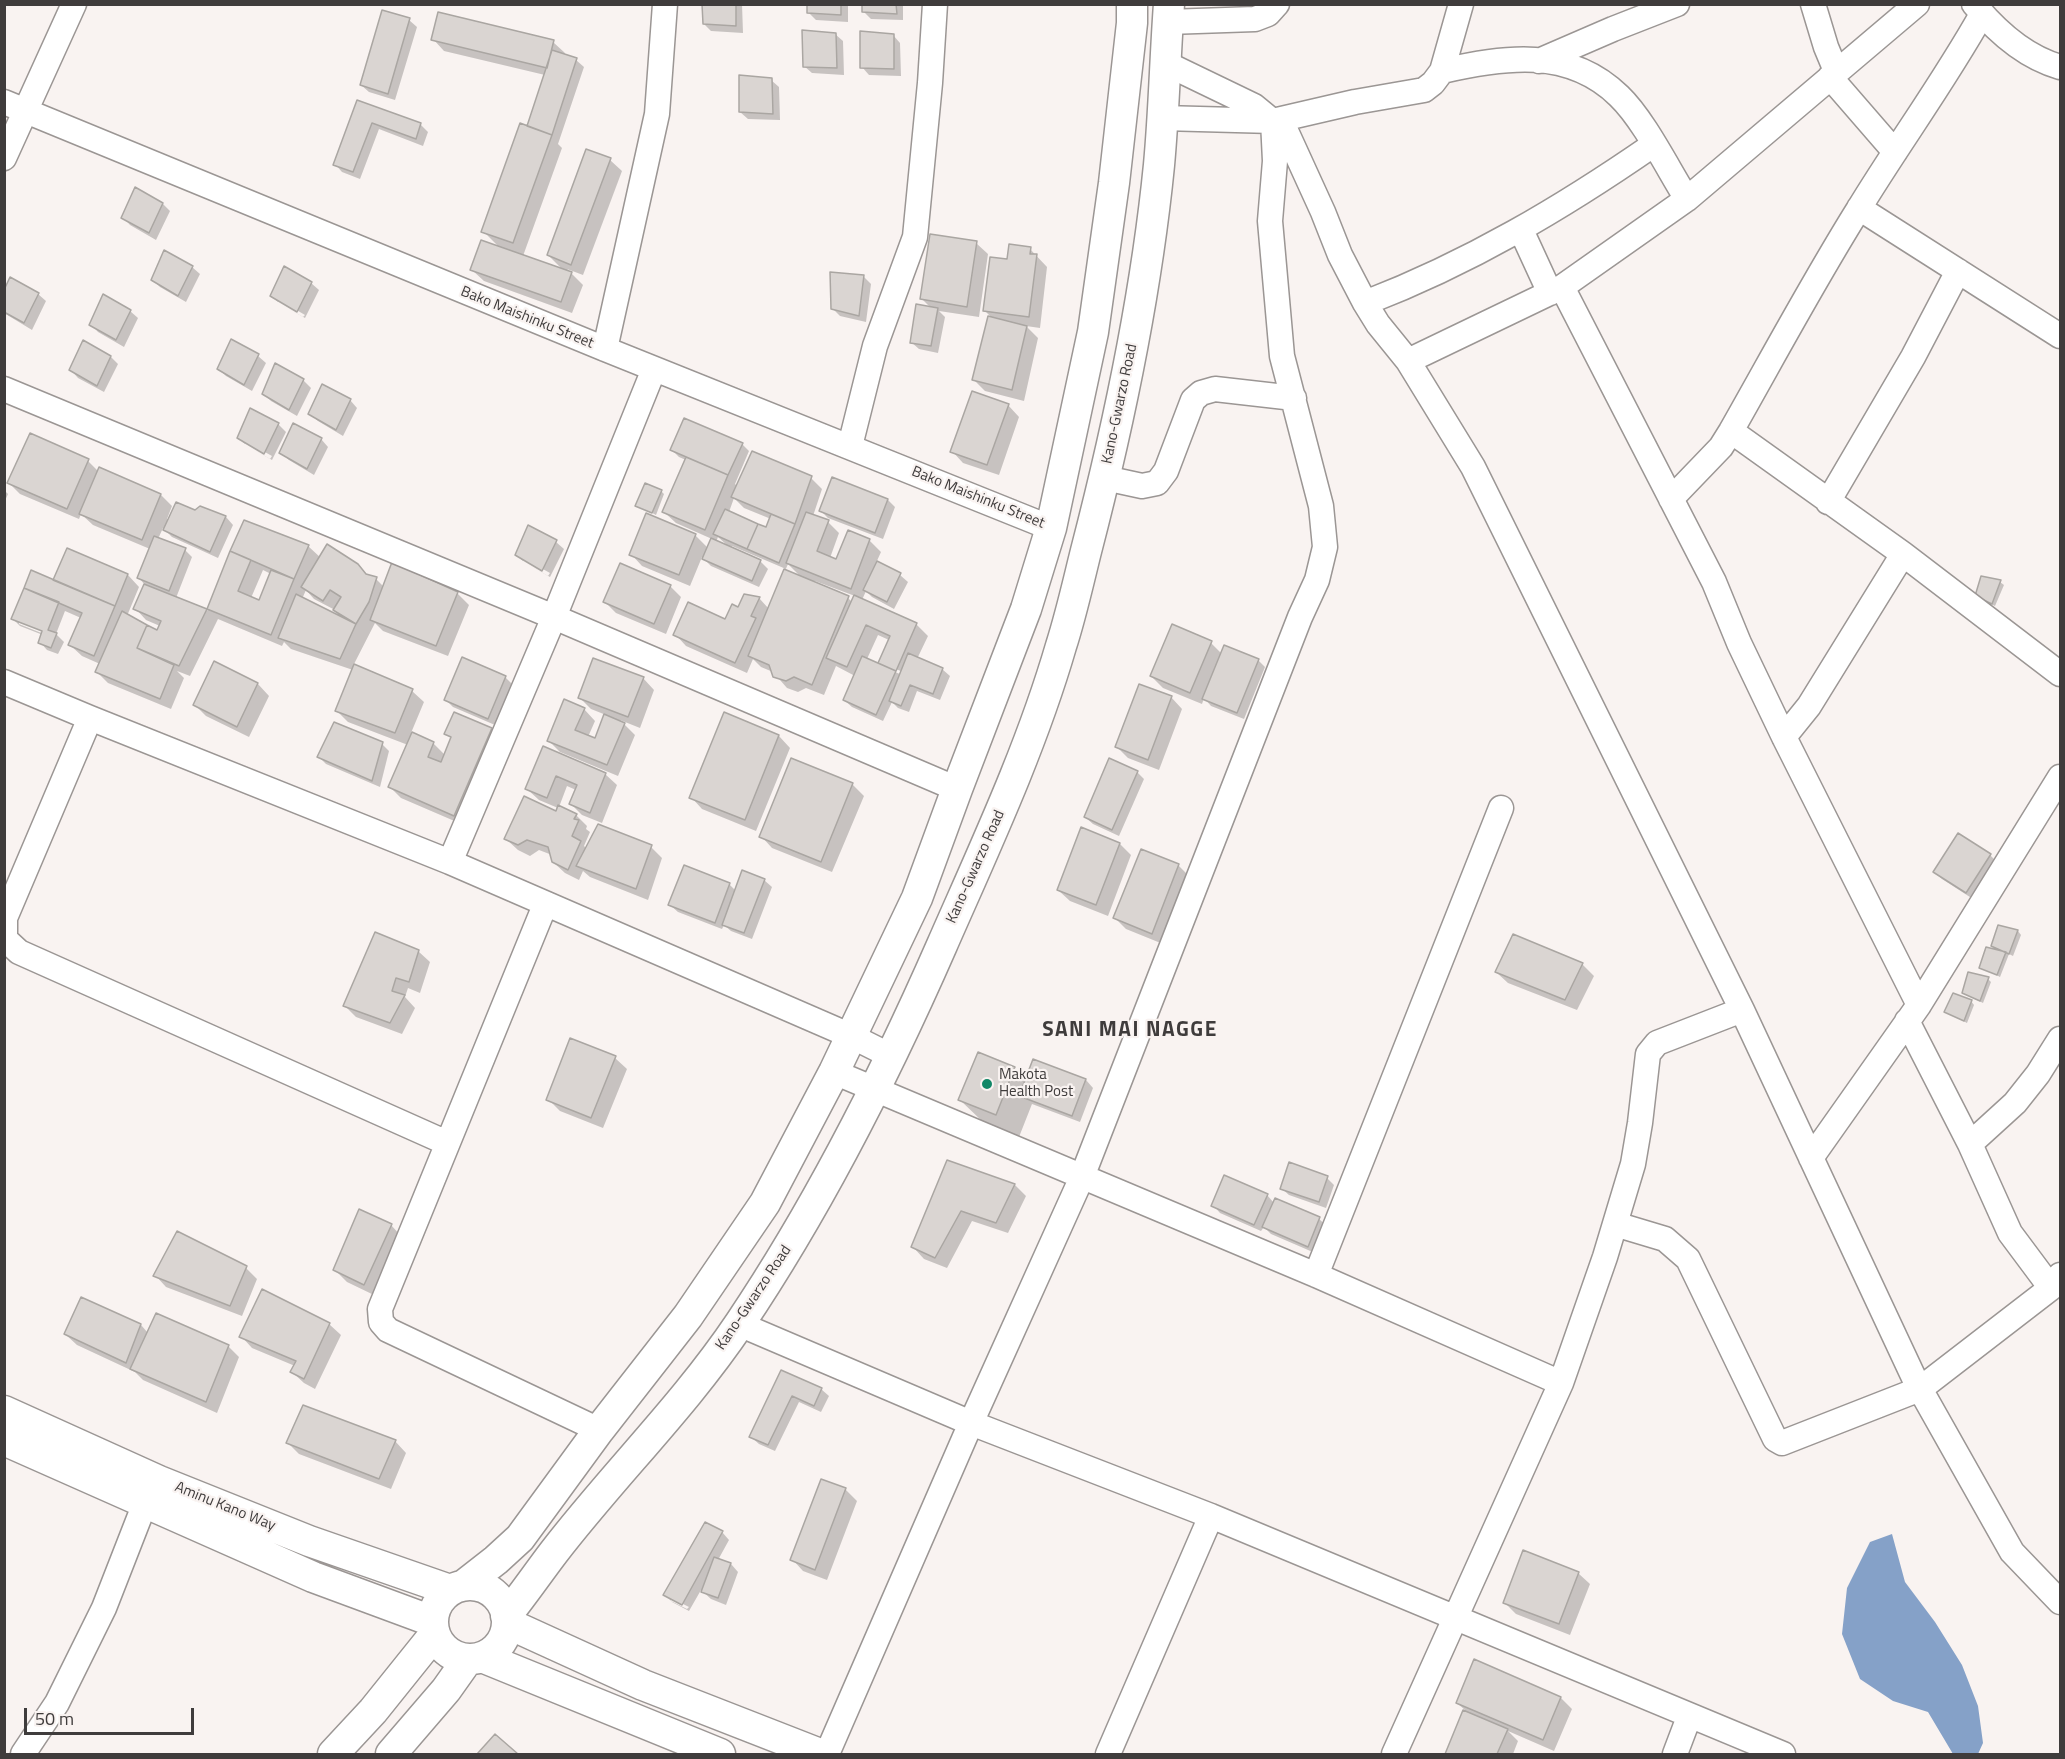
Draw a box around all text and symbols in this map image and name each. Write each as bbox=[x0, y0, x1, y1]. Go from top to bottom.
street label: Bako Maishinku Street bbox=[458, 283, 596, 353]
street label: Kano-Gwarzo Road bbox=[1098, 342, 1142, 466]
street label: Bako Maishinku Street bbox=[909, 463, 1047, 533]
street label: Kano-Gwarzo Road bbox=[943, 807, 1009, 927]
district label: SANI MAI NAGGE bbox=[1042, 1018, 1218, 1044]
place label: Makota Health Post bbox=[999, 1066, 1073, 1101]
marker: Makota Health Post bbox=[980, 1077, 994, 1091]
street label: Kano-Gwarzo Road bbox=[712, 1242, 796, 1354]
street label: Aminu Kano Way bbox=[172, 1479, 278, 1535]
scale bar bbox=[27, 1696, 196, 1734]
text: 50 m bbox=[35, 1705, 74, 1732]

